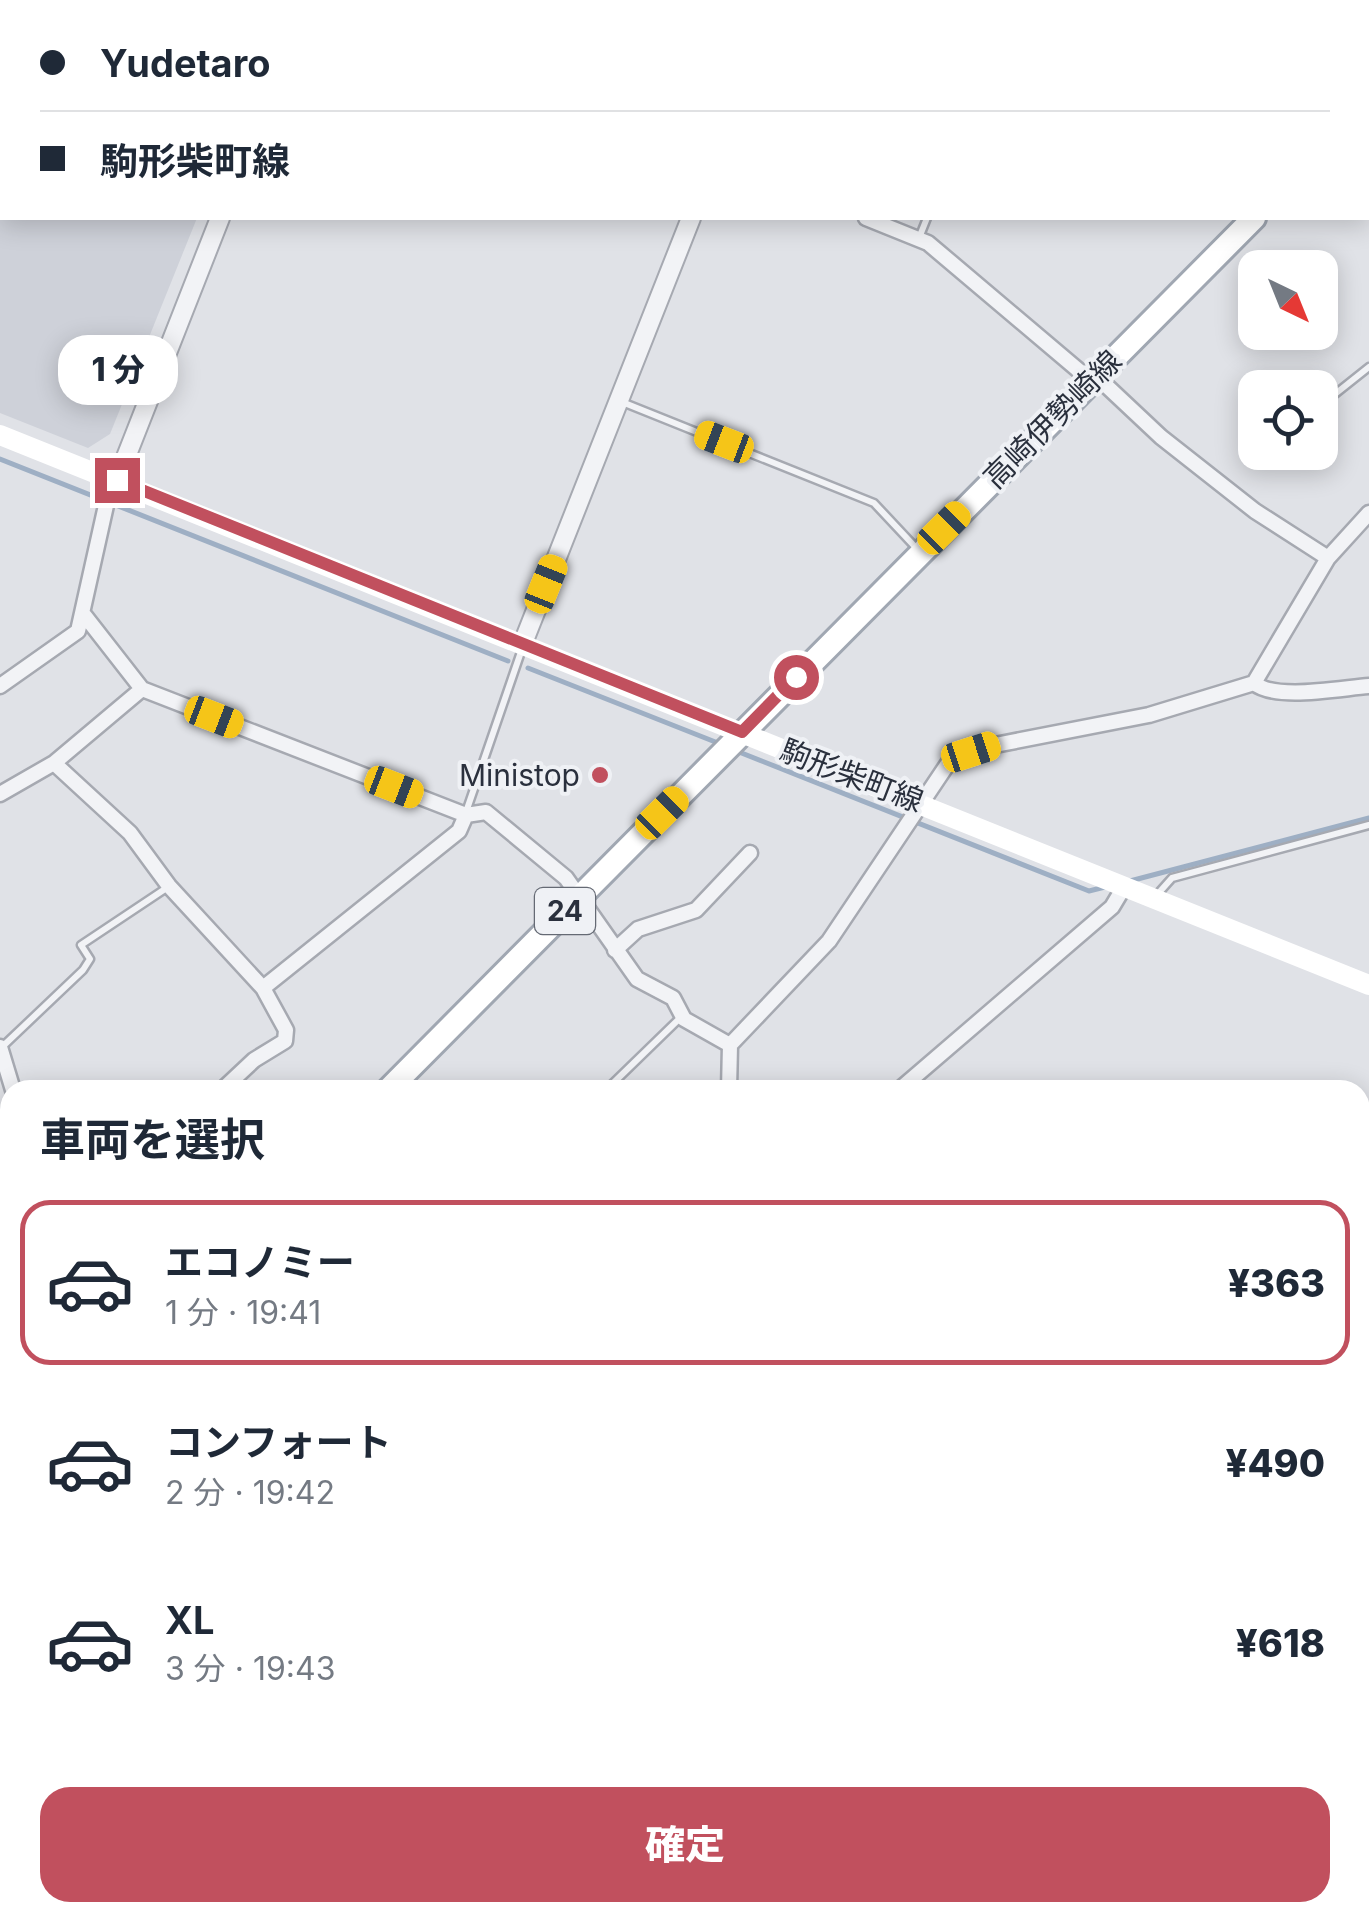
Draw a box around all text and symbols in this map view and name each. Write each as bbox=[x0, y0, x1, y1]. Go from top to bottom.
text: Yudetaro bbox=[100, 40, 271, 86]
text: 駒形柴町線 bbox=[100, 138, 290, 184]
north arrow bbox=[1238, 250, 1338, 350]
map controls bbox=[1238, 250, 1338, 470]
callout: 1 分 bbox=[57, 335, 177, 405]
street label: 高崎伊勢崎線 bbox=[976, 343, 1128, 495]
text: 1 分 bbox=[91, 350, 145, 389]
button: locate bbox=[1238, 370, 1338, 470]
car bbox=[691, 417, 757, 467]
route end bbox=[95, 458, 140, 503]
car bbox=[912, 496, 976, 560]
car bbox=[521, 551, 571, 617]
route start bbox=[774, 655, 819, 700]
car bbox=[181, 692, 247, 742]
car bbox=[938, 728, 1004, 776]
street label: 駒形柴町線 bbox=[776, 731, 928, 819]
place label: Ministop bbox=[459, 757, 580, 793]
car bbox=[361, 762, 427, 812]
marker: Ministop bbox=[589, 764, 611, 786]
car bbox=[630, 781, 694, 845]
road number: 24 bbox=[535, 888, 595, 934]
text: 車両を選択 bbox=[40, 1112, 265, 1167]
icon: car bbox=[45, 1238, 135, 1328]
text: エコノミー bbox=[165, 1239, 355, 1285]
text: ¥363 bbox=[1228, 1260, 1325, 1306]
text: 1 分 · 19:41 bbox=[165, 1293, 321, 1332]
icon: car bbox=[45, 1418, 135, 1508]
text: コンフォート bbox=[165, 1419, 392, 1465]
text: ¥490 bbox=[1225, 1440, 1325, 1486]
text: 2 分 · 19:42 bbox=[165, 1473, 335, 1512]
text: XL bbox=[165, 1597, 215, 1643]
icon: car bbox=[45, 1598, 135, 1688]
text: ¥618 bbox=[1236, 1620, 1325, 1666]
text: 3 分 · 19:43 bbox=[165, 1649, 336, 1688]
button: 確定 bbox=[40, 1787, 1330, 1902]

